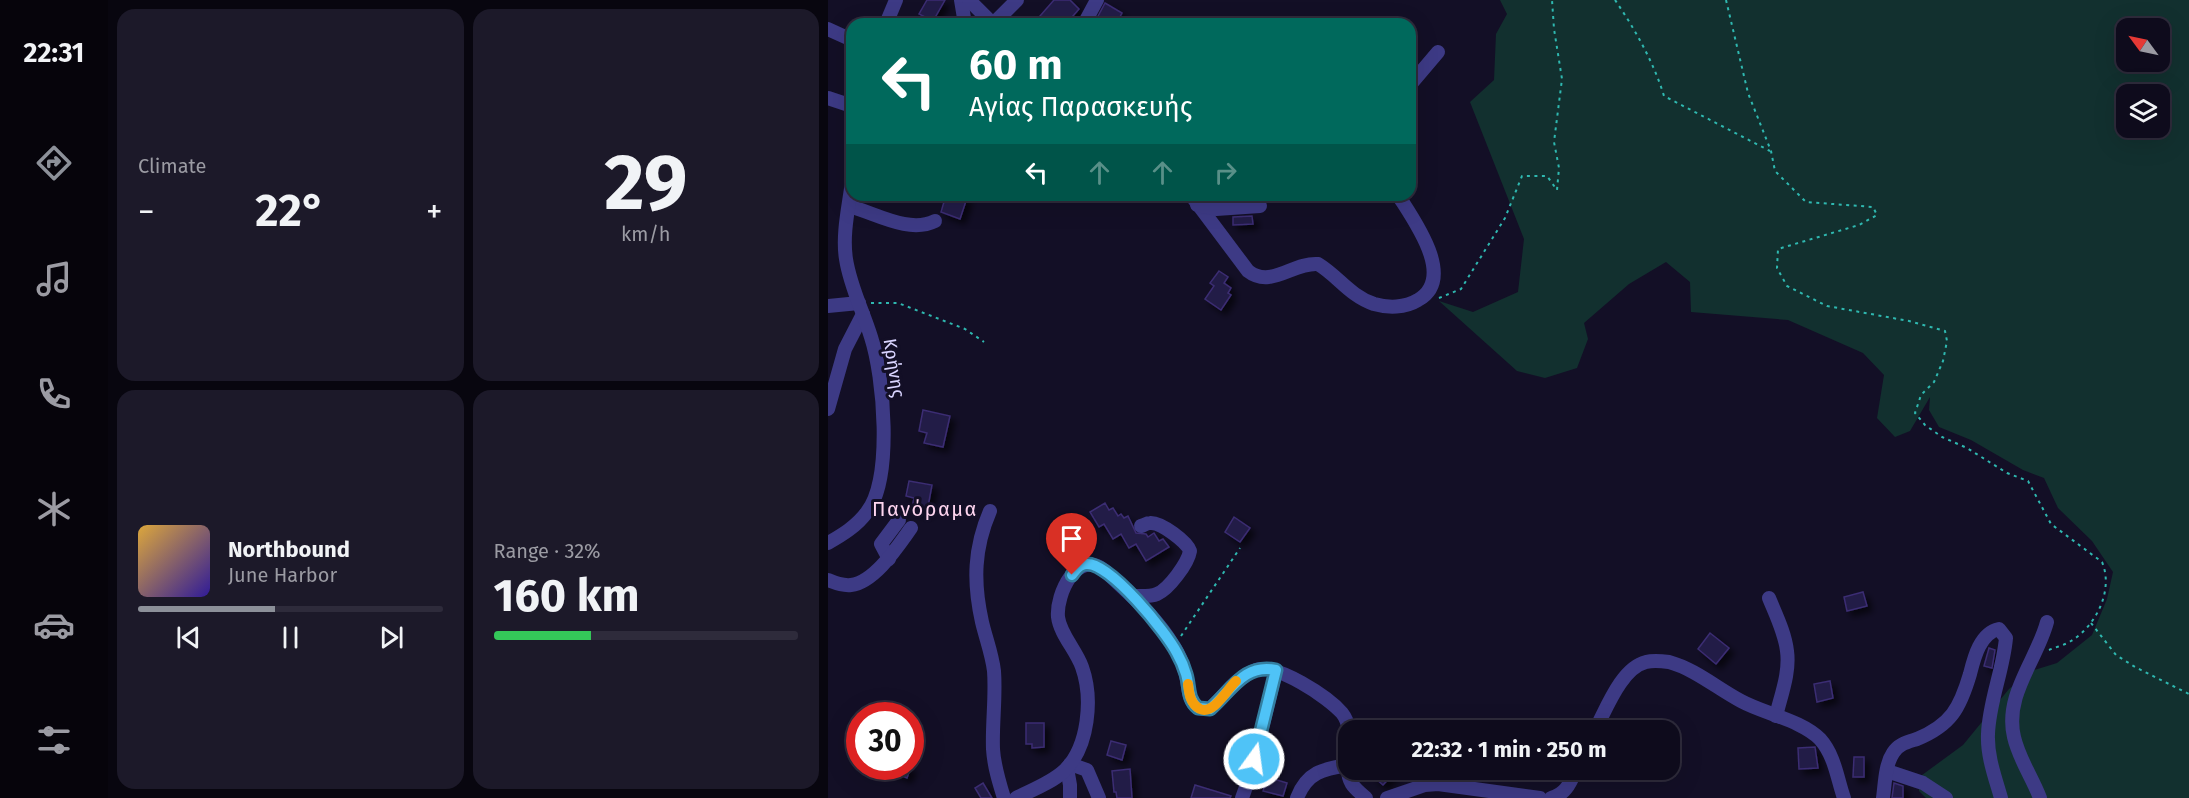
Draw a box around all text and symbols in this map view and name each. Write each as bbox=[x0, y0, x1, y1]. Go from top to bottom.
north arrow bbox=[2116, 18, 2170, 72]
map controls bbox=[2116, 18, 2170, 138]
text: 22:31 bbox=[24, 37, 84, 69]
text: 60 m bbox=[969, 40, 1063, 90]
icon: left bbox=[870, 42, 948, 120]
button: layers bbox=[2116, 84, 2170, 138]
text: Αγίας Παρασκευής bbox=[969, 91, 1192, 123]
text: 29 bbox=[604, 136, 687, 230]
icon: directions bbox=[33, 142, 75, 184]
text: Climate bbox=[138, 154, 206, 178]
icon: left bbox=[1020, 156, 1053, 189]
icon: ahead bbox=[1083, 156, 1116, 189]
icon: ahead bbox=[1146, 156, 1179, 189]
icon: right bbox=[1209, 156, 1242, 189]
text: 22° bbox=[255, 184, 325, 238]
text: − bbox=[138, 192, 155, 232]
text: + bbox=[426, 192, 442, 232]
text: km/h bbox=[621, 222, 671, 246]
icon: music bbox=[33, 258, 75, 300]
street label: Κρήνης bbox=[878, 337, 910, 400]
icon: phone bbox=[33, 373, 75, 415]
icon: climate bbox=[33, 488, 75, 530]
district label: Πανόραμα bbox=[872, 497, 978, 521]
pin bbox=[1046, 513, 1097, 575]
icon: arrive bbox=[1055, 522, 1088, 555]
text: Northbound bbox=[228, 536, 350, 563]
text: Range · 32% bbox=[494, 539, 601, 563]
text: June Harbor bbox=[228, 563, 337, 587]
text: 160 km bbox=[494, 569, 640, 623]
icon: car bbox=[33, 604, 75, 646]
icon: previous bbox=[172, 621, 205, 654]
icon: pause bbox=[274, 621, 307, 654]
icon: next bbox=[375, 621, 408, 654]
speed limit sign: 30 bbox=[846, 702, 924, 780]
icon: filters bbox=[33, 719, 75, 761]
position arrow bbox=[1222, 727, 1286, 791]
text: 22:32 · 1 min · 250 m bbox=[1411, 736, 1607, 763]

